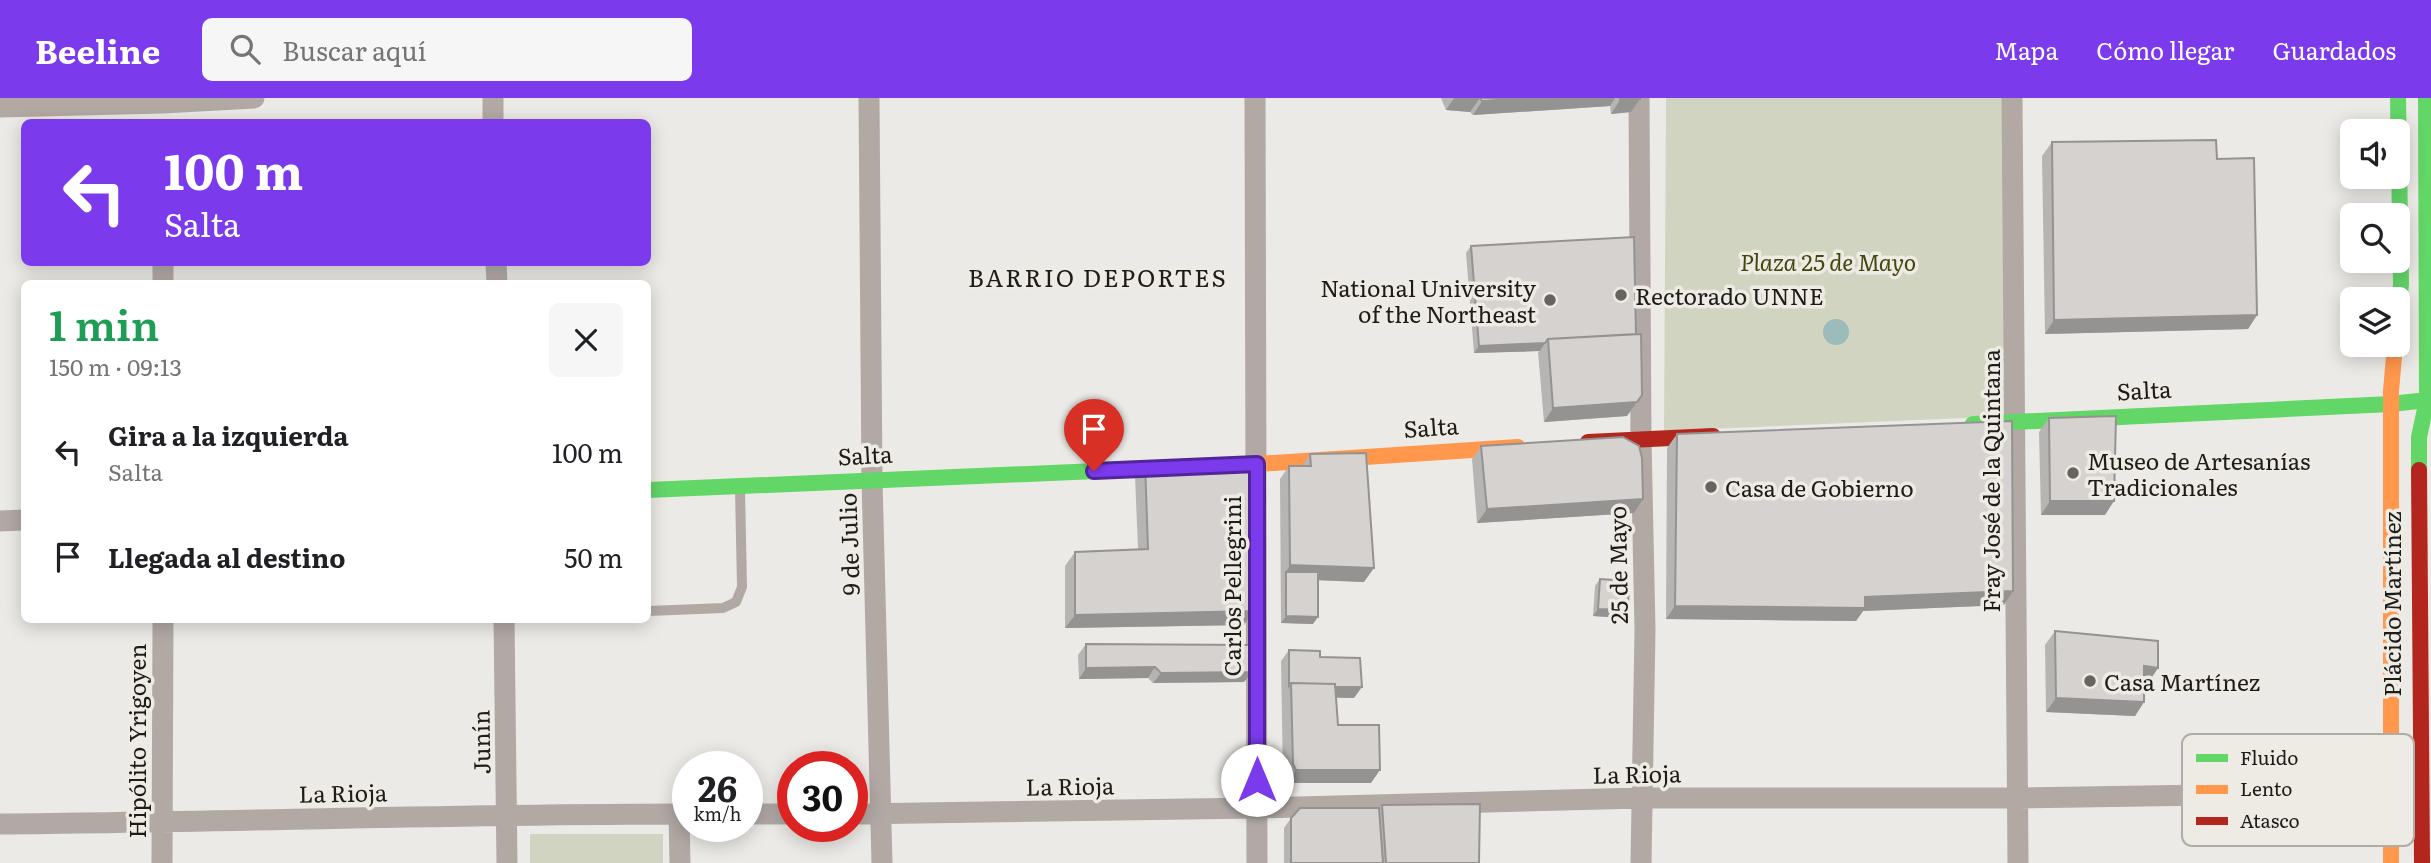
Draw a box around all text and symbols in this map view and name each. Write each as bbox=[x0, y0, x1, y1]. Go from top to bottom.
search box bbox=[202, 18, 692, 81]
text: Beeline bbox=[35, 25, 160, 74]
icon: search bbox=[226, 30, 264, 68]
text: Buscar aquí bbox=[282, 30, 426, 69]
text: Mapa bbox=[1994, 32, 2058, 67]
text: Cómo llegar bbox=[2096, 32, 2234, 67]
text: Guardados bbox=[2272, 32, 2396, 67]
map controls bbox=[2340, 119, 2410, 357]
button: sound bbox=[2340, 119, 2410, 189]
text: 100 m bbox=[164, 132, 303, 205]
icon: left bbox=[49, 147, 140, 238]
text: Salta bbox=[164, 199, 240, 247]
button: search bbox=[2340, 203, 2410, 273]
park label: Plaza 25 de Mayo bbox=[1740, 244, 1916, 278]
district label: BARRIO DEPORTES bbox=[968, 259, 1228, 294]
place label: National University of the Northeast bbox=[1320, 270, 1537, 330]
place label: Rectorado UNNE bbox=[1635, 278, 1824, 312]
marker: Rectorado UNNE bbox=[1613, 287, 1629, 303]
button: layers bbox=[2340, 287, 2410, 357]
text: 1 min bbox=[49, 292, 159, 354]
marker: National University of the Northeast bbox=[1542, 292, 1558, 308]
button: close bbox=[549, 303, 623, 377]
text: 150 m · 09:13 bbox=[49, 349, 182, 383]
street label: Fray José de la Quintana bbox=[1973, 349, 2007, 613]
street label: Salta bbox=[2116, 371, 2173, 407]
pin bbox=[1064, 399, 1124, 471]
street label: Salta bbox=[1402, 407, 1460, 445]
icon: arrive bbox=[1075, 410, 1113, 448]
text: Gira a la izquierda bbox=[108, 415, 349, 454]
text: 100 m bbox=[552, 432, 623, 471]
icon: left bbox=[49, 433, 87, 471]
street label: Salta bbox=[837, 436, 894, 472]
place label: Museo de Artesanías Tradicionales bbox=[2087, 443, 2310, 503]
text: Salta bbox=[108, 454, 163, 488]
marker: Museo de Artesanías Tradicionales bbox=[2065, 465, 2081, 481]
place label: Casa de Gobierno bbox=[1725, 470, 1914, 504]
marker: Casa de Gobierno bbox=[1703, 479, 1719, 495]
street label: 9 de Julio bbox=[829, 492, 867, 596]
street label: Carlos Pellegrini bbox=[1214, 495, 1248, 676]
street label: 25 de Mayo bbox=[1599, 506, 1635, 624]
street label: Plácido Martínez bbox=[2374, 511, 2408, 697]
text: Llegada al destino bbox=[108, 537, 345, 576]
text: 50 m bbox=[564, 537, 623, 576]
icon: arrive bbox=[49, 538, 87, 576]
street label: Hipólito Yrigoyen bbox=[119, 644, 153, 838]
place label: Casa Martínez bbox=[2104, 664, 2260, 698]
marker: Casa Martínez bbox=[2082, 673, 2098, 689]
street label: Junín bbox=[462, 709, 498, 775]
legend bbox=[2182, 734, 2414, 846]
position arrow bbox=[1220, 743, 1294, 817]
text: Fluido bbox=[2240, 743, 2298, 771]
speed limit sign: 30 bbox=[777, 751, 868, 842]
street label: La Rioja bbox=[1592, 755, 1682, 791]
text: 26 bbox=[698, 761, 737, 813]
street label: La Rioja bbox=[1025, 767, 1115, 803]
street label: La Rioja bbox=[298, 774, 388, 810]
text: Lento bbox=[2240, 774, 2293, 802]
text: km/h bbox=[694, 800, 741, 827]
text: Atasco bbox=[2240, 806, 2300, 834]

